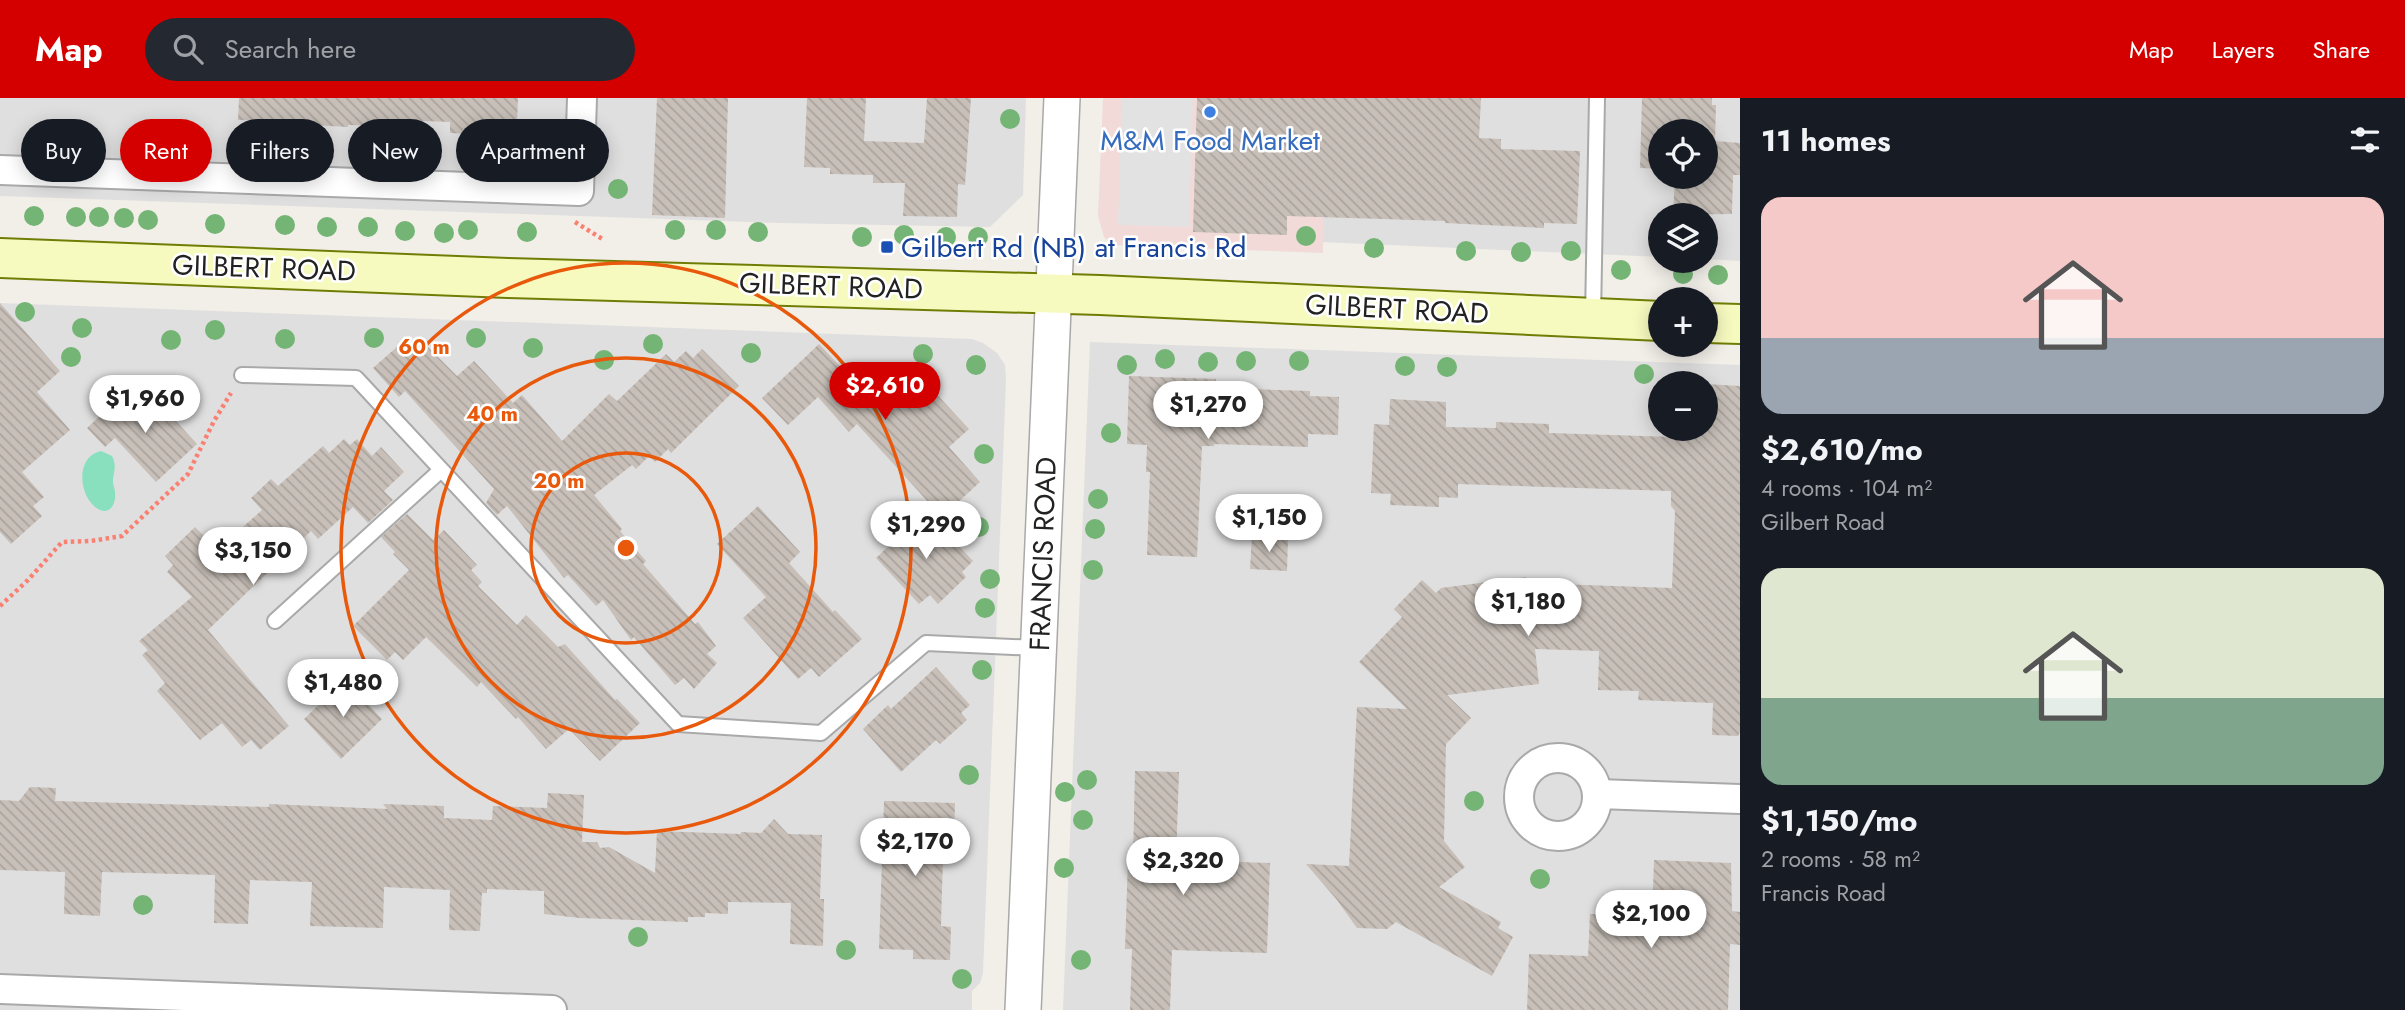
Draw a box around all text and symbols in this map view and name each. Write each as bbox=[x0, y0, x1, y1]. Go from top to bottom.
search box bbox=[145, 18, 635, 81]
text: Map bbox=[35, 26, 103, 73]
icon: search bbox=[169, 30, 207, 68]
text: Search here bbox=[225, 30, 356, 68]
text: Map bbox=[2129, 32, 2174, 67]
text: Layers bbox=[2212, 32, 2274, 67]
text: Share bbox=[2312, 32, 2370, 67]
marker: M&M Food Market bbox=[1202, 104, 1218, 120]
chip: Buy bbox=[21, 119, 106, 182]
chip: Rent bbox=[120, 119, 212, 182]
chip: Filters bbox=[226, 119, 334, 182]
chip: New bbox=[348, 119, 442, 182]
chip: Apartment bbox=[456, 119, 609, 182]
map controls bbox=[1648, 119, 1718, 441]
button: locate bbox=[1648, 119, 1718, 189]
text: 11 homes bbox=[1761, 119, 1891, 162]
place label: M&M Food Market bbox=[1100, 120, 1320, 161]
icon: filters bbox=[2346, 121, 2384, 159]
button: layers bbox=[1648, 203, 1718, 273]
place label: Gilbert Rd (NB) at Francis Rd bbox=[901, 227, 1246, 268]
marker: Gilbert Rd (NB) at Francis Rd bbox=[879, 239, 895, 255]
icon: home bbox=[2010, 242, 2136, 368]
street label: GILBERT ROAD bbox=[171, 244, 357, 292]
street label: GILBERT ROAD bbox=[738, 262, 924, 310]
street label: GILBERT ROAD bbox=[1304, 284, 1490, 334]
button: + bbox=[1648, 287, 1718, 357]
text: 60 m bbox=[398, 332, 450, 362]
pin: $2,610 bbox=[828, 362, 942, 422]
text: $2,610 bbox=[845, 368, 925, 402]
button: − bbox=[1648, 371, 1718, 441]
pin: $1,960 bbox=[88, 376, 202, 435]
text: $1,960 bbox=[105, 381, 185, 415]
pin: $1,270 bbox=[1151, 382, 1265, 441]
text: $1,270 bbox=[1169, 387, 1247, 421]
text: 40 m bbox=[466, 399, 518, 429]
text: $2,610/mo bbox=[1761, 428, 1923, 471]
street label: FRANCIS ROAD bbox=[1019, 456, 1067, 652]
text: 20 m bbox=[533, 466, 585, 496]
text: 4 rooms · 104 m² bbox=[1761, 471, 1932, 505]
pin: $1,150 bbox=[1212, 494, 1326, 554]
text: $1,150 bbox=[1231, 500, 1307, 534]
pin: $1,290 bbox=[869, 502, 983, 561]
text: Gilbert Road bbox=[1761, 505, 1885, 539]
text: $1,290 bbox=[886, 507, 966, 541]
pin: $3,150 bbox=[196, 528, 310, 587]
text: $3,150 bbox=[214, 533, 292, 567]
centre of rings bbox=[614, 536, 638, 560]
pin: $1,180 bbox=[1471, 578, 1585, 638]
text: $1,180 bbox=[1491, 584, 1565, 618]
icon: home bbox=[2010, 613, 2136, 739]
pin: $1,480 bbox=[286, 660, 400, 719]
text: $1,480 bbox=[303, 665, 383, 699]
text: $1,150/mo bbox=[1761, 799, 1918, 842]
pin: $2,170 bbox=[858, 818, 972, 878]
text: $2,170 bbox=[876, 824, 954, 858]
pin: $2,320 bbox=[1126, 838, 1240, 897]
text: 2 rooms · 58 m² bbox=[1761, 842, 1920, 876]
text: $2,320 bbox=[1142, 843, 1224, 877]
text: Francis Road bbox=[1761, 876, 1886, 910]
pin: $2,100 bbox=[1594, 890, 1708, 950]
text: $2,100 bbox=[1611, 896, 1691, 930]

